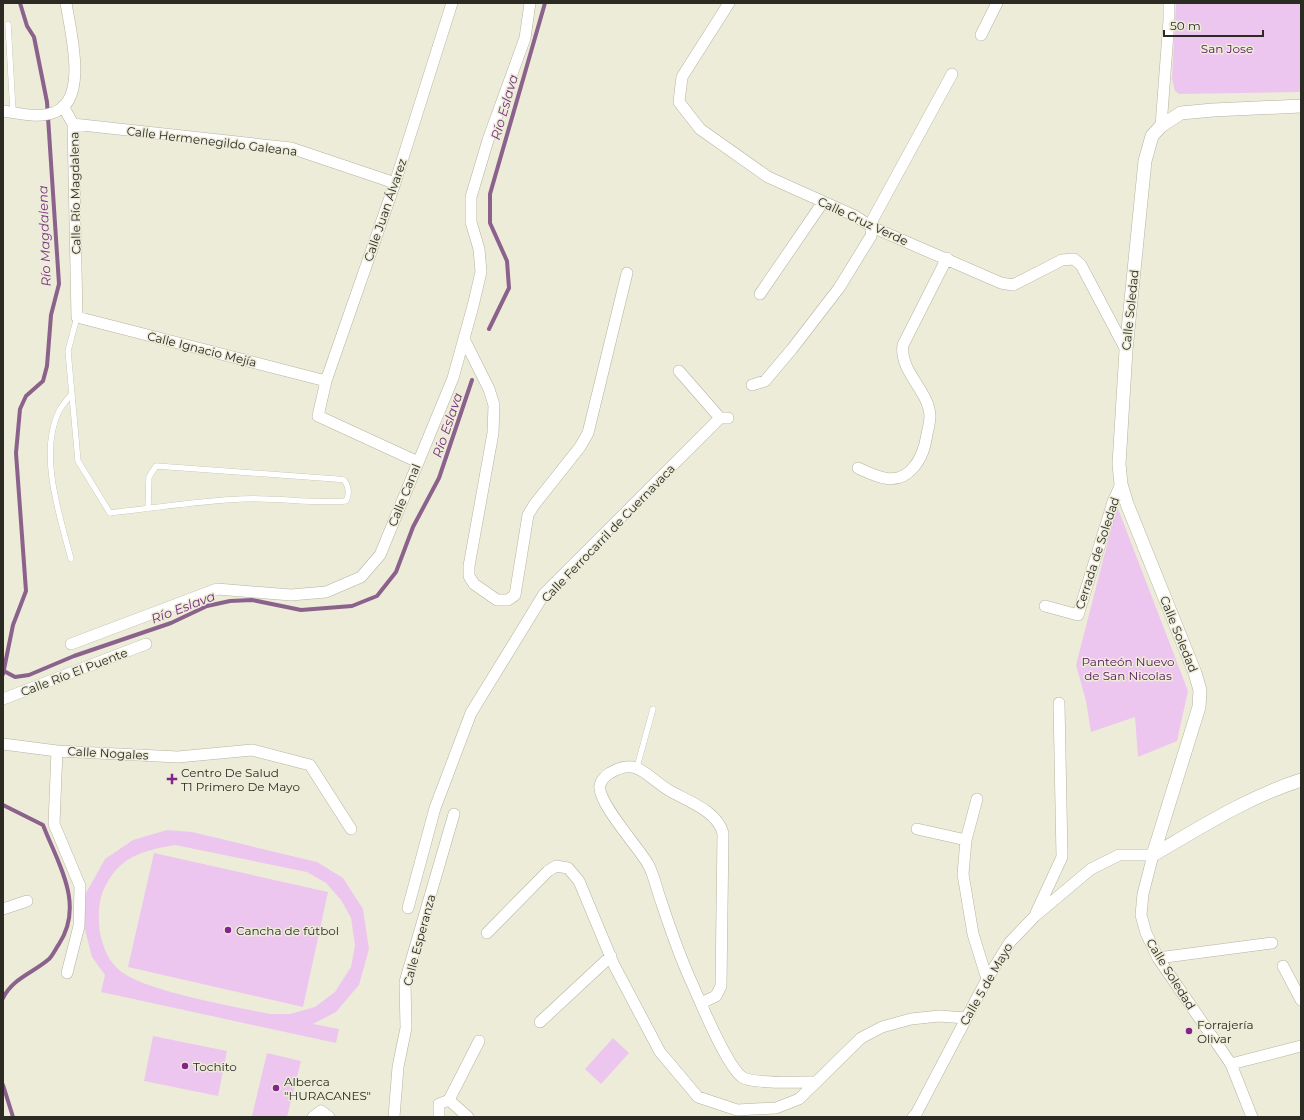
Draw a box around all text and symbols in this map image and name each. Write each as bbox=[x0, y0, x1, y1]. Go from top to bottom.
scale bar bbox=[1164, 12, 1263, 38]
text: 50 m bbox=[1170, 18, 1201, 33]
park label: San Jose bbox=[1201, 41, 1253, 56]
water label: Río Eslava bbox=[487, 72, 521, 142]
street label: Calle Hermenegildo Galeana bbox=[126, 123, 298, 159]
street label: Calle Río Magdalena bbox=[66, 132, 84, 254]
street label: Calle Juan Álvarez bbox=[360, 157, 410, 263]
water label: Río Magdalena bbox=[34, 185, 54, 287]
street label: Calle Cruz Verde bbox=[815, 193, 911, 249]
street label: Calle Soledad bbox=[1118, 269, 1142, 351]
street label: Calle Ignacio Mejía bbox=[146, 328, 258, 370]
water label: Río Eslava bbox=[428, 390, 466, 459]
street label: Calle Canal bbox=[385, 461, 423, 529]
street label: Calle Ferrocarril de Cuernavaca bbox=[538, 461, 678, 605]
street label: Cerrada de Soledad bbox=[1072, 495, 1122, 611]
water label: Río Eslava bbox=[149, 587, 217, 627]
street label: Calle Soledad bbox=[1157, 594, 1201, 674]
street label: Calle Río El Puente bbox=[18, 645, 130, 699]
park label: Panteón Nuevo de San Nicolas bbox=[1081, 654, 1175, 683]
street label: Calle Nogales bbox=[67, 743, 149, 763]
place label: Centro De Salud T1 Primero De Mayo bbox=[181, 765, 300, 794]
marker: Centro De Salud T1 Primero De Mayo bbox=[166, 773, 178, 785]
street label: Calle Esperanza bbox=[400, 893, 438, 987]
place label: Cancha de fútbol bbox=[236, 923, 339, 938]
marker: Cancha de fútbol bbox=[223, 925, 233, 935]
street label: Calle Soledad bbox=[1143, 936, 1199, 1012]
street label: Calle 5 de Mayo bbox=[956, 940, 1016, 1028]
place label: Forrajería Olivar bbox=[1197, 1017, 1254, 1046]
marker: Forrajería Olivar bbox=[1184, 1026, 1194, 1036]
place label: Tochito bbox=[193, 1059, 237, 1074]
marker: Tochito bbox=[180, 1061, 190, 1071]
place label: Alberca "HURACANES" bbox=[284, 1074, 371, 1103]
marker: Alberca "HURACANES" bbox=[271, 1083, 281, 1093]

